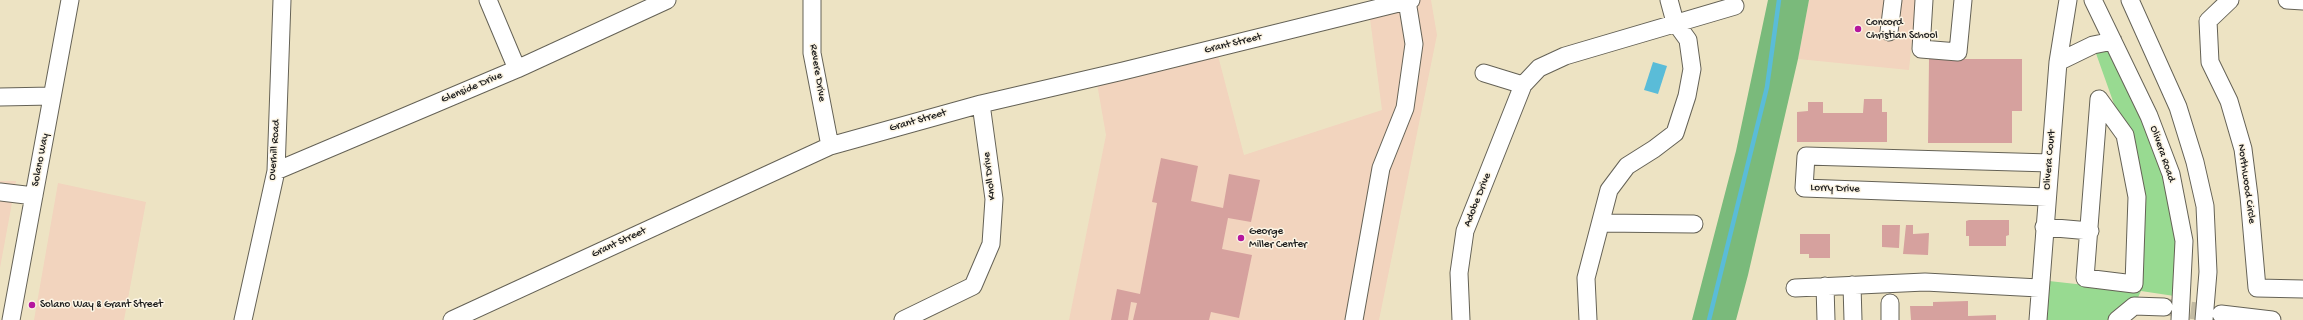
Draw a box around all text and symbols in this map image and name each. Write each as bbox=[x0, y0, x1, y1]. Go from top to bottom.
place label: Concord Christian School bbox=[1866, 16, 1938, 42]
marker: Concord Christian School bbox=[1853, 24, 1863, 34]
street label: Grant Street bbox=[1203, 31, 1263, 57]
street label: Revere Drive bbox=[806, 43, 828, 103]
street label: Glenside Drive bbox=[439, 69, 505, 107]
street label: Grant Street bbox=[888, 107, 948, 135]
street label: Overhill Road bbox=[266, 119, 284, 181]
street label: Olivera Road bbox=[2146, 124, 2178, 184]
street label: Olivera Court bbox=[2041, 130, 2059, 190]
street label: Solano Way bbox=[29, 132, 53, 188]
street label: Northwood Circle bbox=[2234, 143, 2258, 225]
street label: Knoll Drive bbox=[980, 151, 1000, 201]
street label: Adobe Drive bbox=[1461, 171, 1495, 229]
street label: Lorry Drive bbox=[1810, 182, 1860, 196]
street label: Grant Street bbox=[590, 225, 648, 261]
place label: George Miller Center bbox=[1249, 225, 1307, 251]
marker: George Miller Center bbox=[1236, 233, 1246, 243]
place label: Solano Way & Grant Street bbox=[40, 298, 163, 312]
marker: Solano Way & Grant Street bbox=[27, 300, 37, 310]

